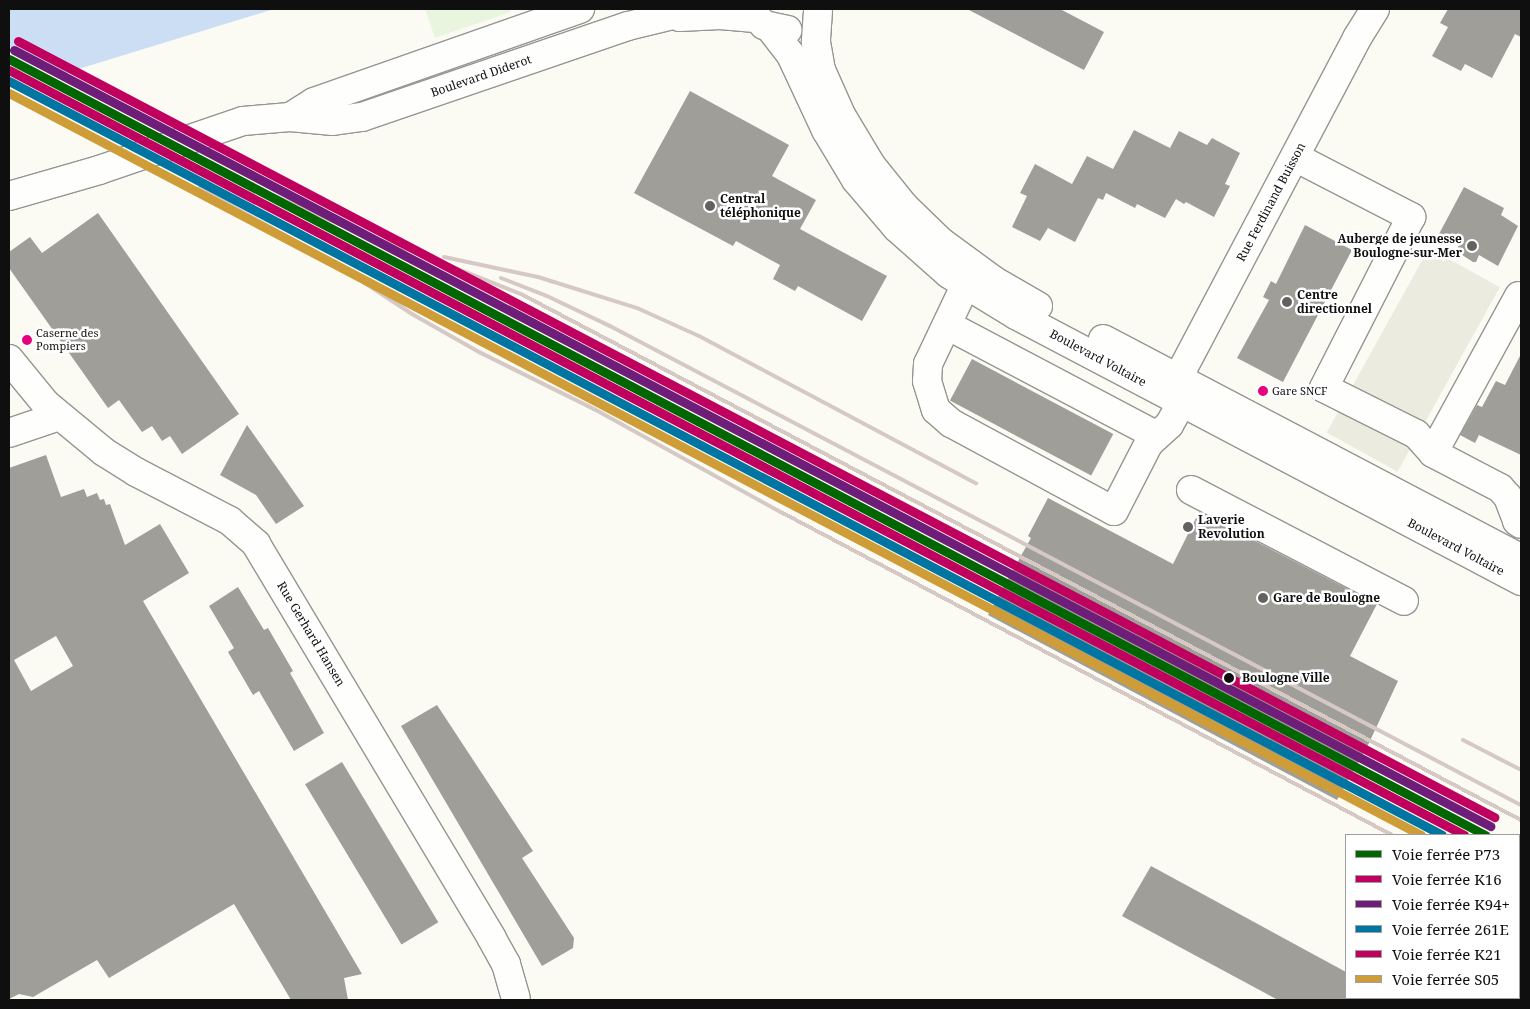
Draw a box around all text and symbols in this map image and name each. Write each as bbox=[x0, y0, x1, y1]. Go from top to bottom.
street label: Boulevard Diderot bbox=[429, 52, 533, 100]
street label: Rue Ferdinand Buisson bbox=[1234, 140, 1308, 264]
place label: Central téléphonique bbox=[720, 192, 801, 220]
marker: Central téléphonique bbox=[704, 200, 716, 212]
place label: Auberge de jeunesse Boulogne-sur-Mer bbox=[1338, 232, 1462, 260]
marker: Auberge de jeunesse Boulogne-sur-Mer bbox=[1466, 240, 1478, 252]
place label: Centre directionnel bbox=[1297, 288, 1372, 316]
marker: Centre directionnel bbox=[1281, 296, 1293, 308]
street label: Boulevard Voltaire bbox=[1047, 326, 1149, 390]
place label: Caserne des Pompiers bbox=[36, 327, 98, 353]
marker: Caserne des Pompiers bbox=[22, 335, 32, 345]
place label: Gare SNCF bbox=[1272, 384, 1328, 398]
marker: Gare SNCF bbox=[1258, 386, 1268, 396]
place label: Laverie Revolution bbox=[1198, 513, 1265, 541]
street label: Boulevard Voltaire bbox=[1405, 515, 1507, 579]
marker: Laverie Revolution bbox=[1182, 521, 1194, 533]
street label: Rue Gerhard Hansen bbox=[274, 579, 348, 689]
place label: Gare de Boulogne bbox=[1273, 591, 1380, 605]
marker: Gare de Boulogne bbox=[1257, 592, 1269, 604]
marker: Boulogne Ville bbox=[1220, 669, 1238, 687]
place label: Boulogne Ville bbox=[1242, 671, 1330, 685]
legend bbox=[1345, 834, 1520, 999]
text: Voie ferrée P73 bbox=[1392, 844, 1500, 864]
text: Voie ferrée K16 bbox=[1392, 869, 1502, 889]
text: Voie ferrée K94+ bbox=[1392, 894, 1510, 914]
text: Voie ferrée 261E bbox=[1392, 919, 1509, 939]
text: Voie ferrée K21 bbox=[1392, 944, 1502, 964]
text: Voie ferrée S05 bbox=[1392, 969, 1499, 989]

